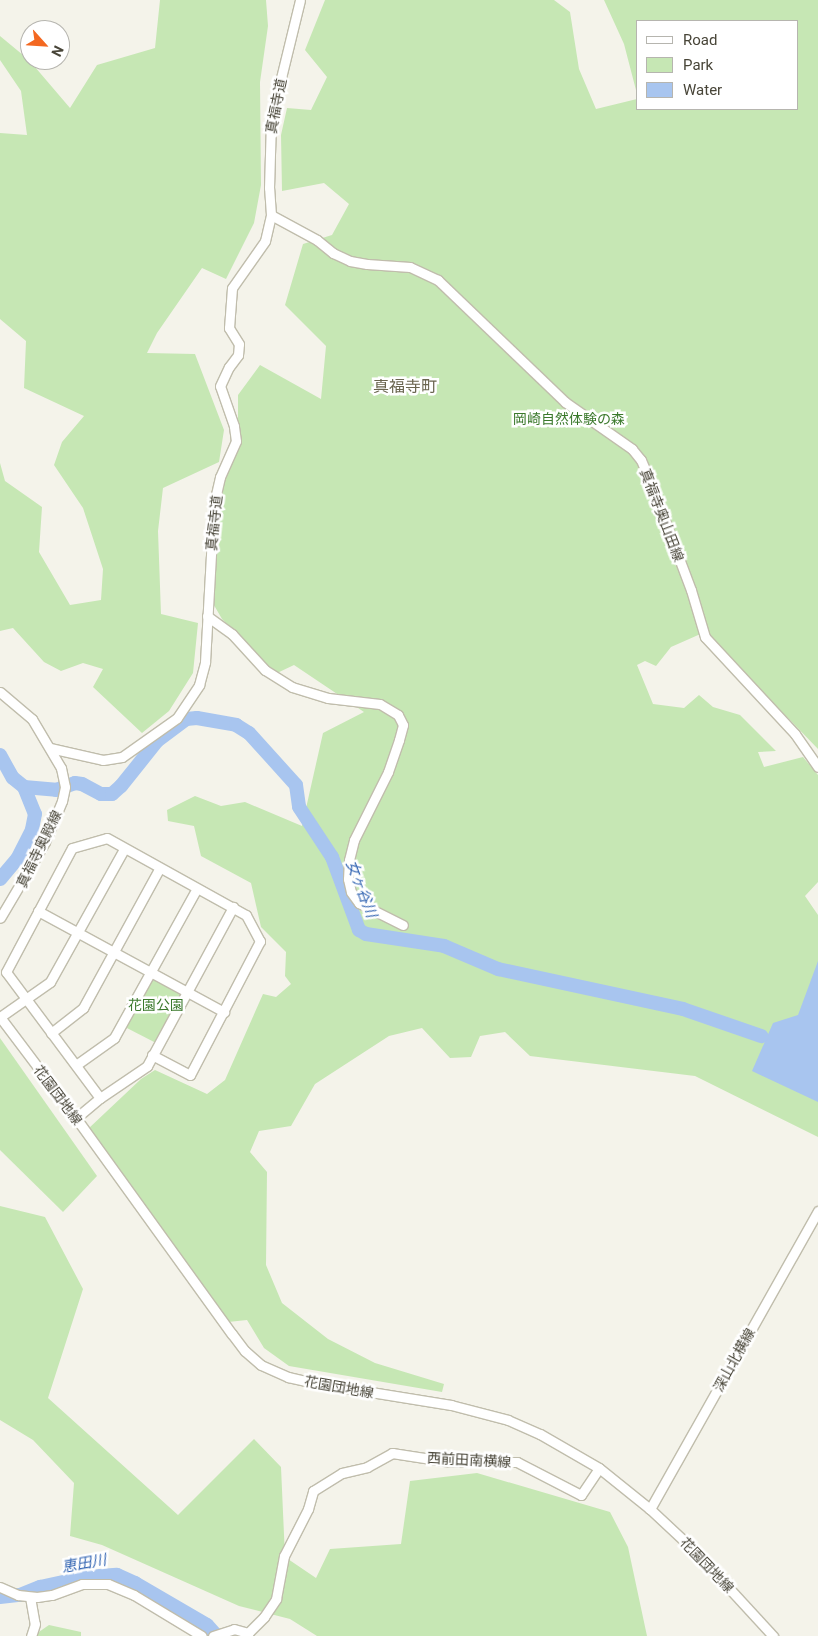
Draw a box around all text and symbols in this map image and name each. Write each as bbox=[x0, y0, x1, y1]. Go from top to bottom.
north arrow bbox=[20, 20, 70, 70]
legend bbox=[636, 20, 798, 110]
text: Road bbox=[683, 31, 717, 49]
text: N bbox=[48, 43, 67, 59]
text: Park bbox=[683, 56, 713, 74]
street label: 真福寺道 bbox=[262, 77, 290, 135]
text: Water bbox=[683, 81, 722, 99]
district label: 真福寺町 bbox=[373, 377, 437, 397]
park label: 岡崎自然体験の森 bbox=[513, 411, 625, 427]
street label: 真福寺奥山田線 bbox=[637, 466, 687, 564]
street label: 真福寺道 bbox=[203, 494, 225, 552]
street label: 真福寺奥殿線 bbox=[13, 808, 65, 890]
water label: 女ヶ谷川 bbox=[342, 858, 380, 920]
park label: 花園公園 bbox=[128, 997, 184, 1013]
street label: 花園団地線 bbox=[30, 1062, 86, 1128]
street label: 深山北横線 bbox=[710, 1325, 758, 1395]
street label: 花園団地線 bbox=[303, 1373, 375, 1401]
street label: 西前田南横線 bbox=[427, 1449, 511, 1471]
street label: 花園団地線 bbox=[677, 1534, 737, 1596]
water label: 恵田川 bbox=[60, 1551, 108, 1577]

